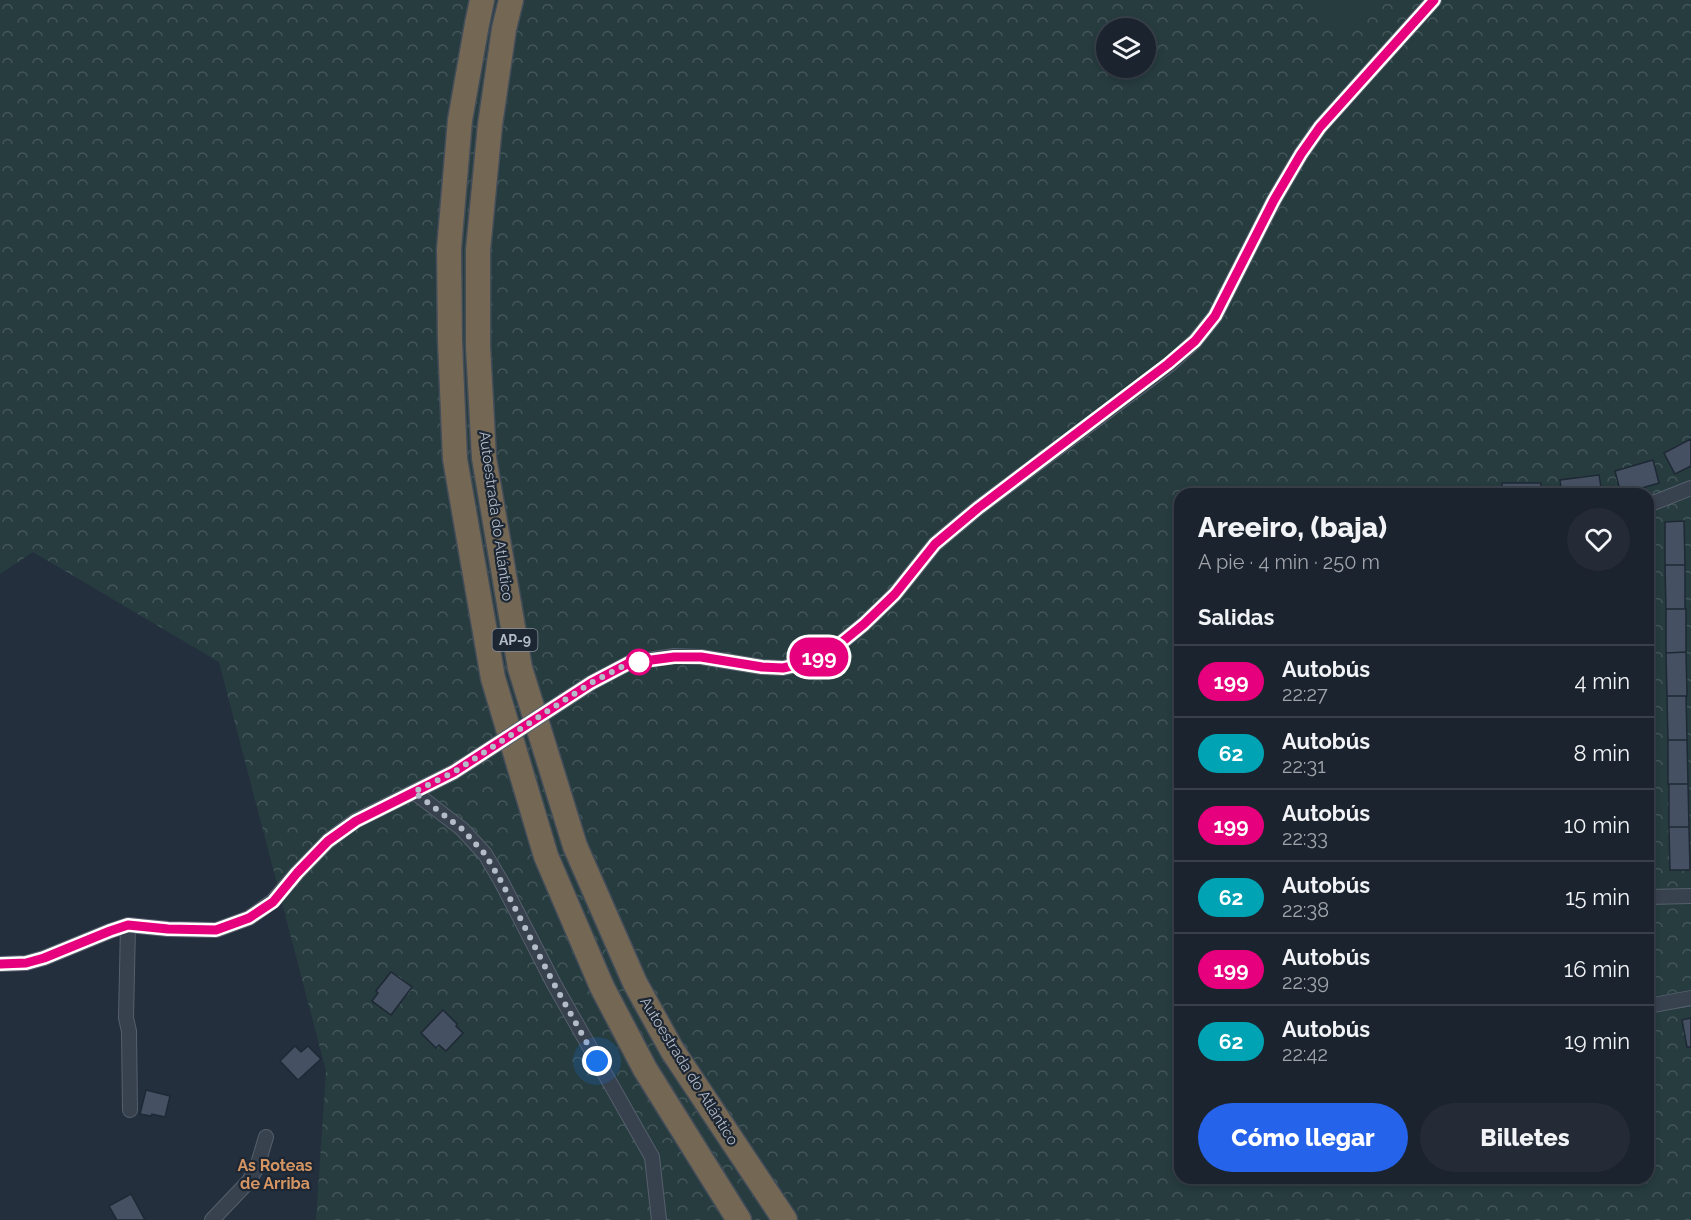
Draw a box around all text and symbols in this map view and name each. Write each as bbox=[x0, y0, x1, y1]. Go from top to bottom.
map controls bbox=[1096, 18, 1156, 78]
button: layers bbox=[1096, 18, 1156, 78]
street label: Autoestrada do Atlántico bbox=[475, 430, 517, 602]
button: heart bbox=[1567, 508, 1630, 571]
text: Areeiro, (baja) bbox=[1198, 511, 1387, 544]
text: A pie · 4 min · 250 m bbox=[1198, 550, 1380, 574]
text: Salidas bbox=[1198, 604, 1274, 630]
road number: AP-9 bbox=[492, 629, 538, 651]
line badge: 199 bbox=[784, 638, 854, 676]
text: 199 bbox=[801, 645, 837, 670]
unlabelled marker bbox=[626, 649, 652, 675]
text: Autobús bbox=[1282, 656, 1370, 682]
text: 4 min bbox=[1575, 668, 1630, 694]
text: 199 bbox=[1213, 669, 1249, 694]
text: 22:27 bbox=[1282, 682, 1328, 706]
text: Autobús bbox=[1282, 728, 1370, 754]
text: 8 min bbox=[1574, 740, 1630, 766]
text: 62 bbox=[1219, 741, 1243, 766]
text: 22:31 bbox=[1282, 754, 1326, 778]
text: Autobús bbox=[1282, 800, 1370, 826]
text: 10 min bbox=[1564, 812, 1630, 838]
text: 199 bbox=[1213, 813, 1249, 838]
text: 22:33 bbox=[1282, 826, 1328, 850]
text: Autobús bbox=[1282, 872, 1370, 898]
text: 15 min bbox=[1565, 884, 1630, 910]
text: 62 bbox=[1219, 885, 1243, 910]
text: 22:38 bbox=[1282, 898, 1329, 922]
text: Autobús bbox=[1282, 944, 1370, 970]
text: 16 min bbox=[1564, 956, 1630, 982]
text: 199 bbox=[1213, 957, 1249, 982]
text: 22:39 bbox=[1282, 970, 1329, 994]
street label: Autoestrada do Atlántico bbox=[636, 994, 742, 1148]
text: Autobús bbox=[1282, 1016, 1370, 1042]
text: 19 min bbox=[1564, 1028, 1630, 1054]
text: 62 bbox=[1219, 1029, 1243, 1054]
text: 22:42 bbox=[1282, 1042, 1328, 1066]
your location bbox=[582, 1046, 612, 1076]
button: Cómo llegar bbox=[1198, 1103, 1408, 1172]
button: Billetes bbox=[1420, 1103, 1630, 1172]
district label: As Roteas de Arriba bbox=[237, 1156, 313, 1193]

